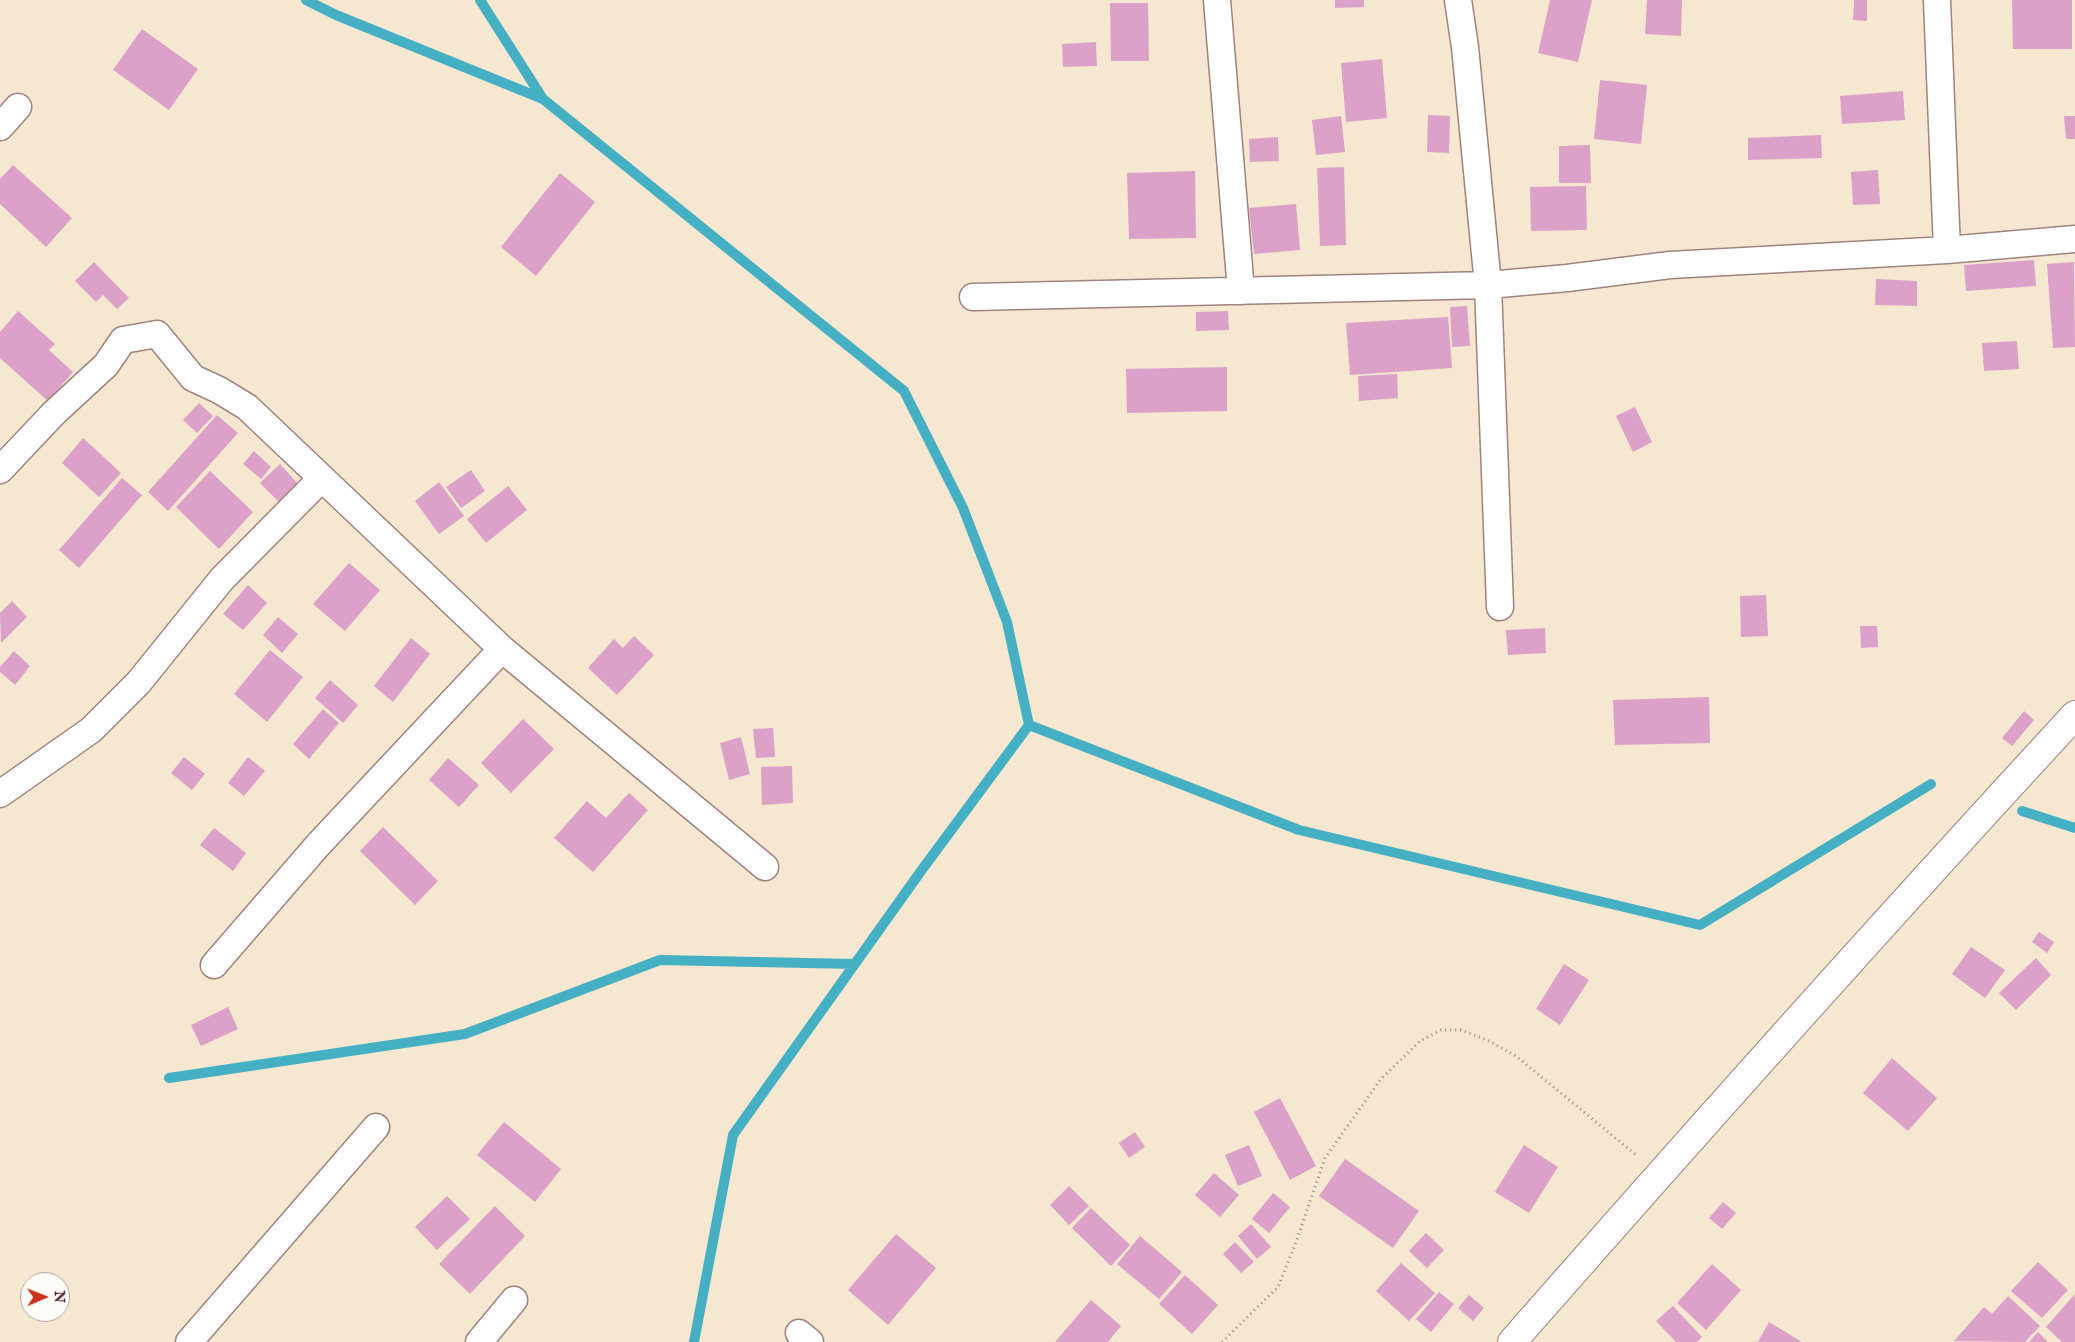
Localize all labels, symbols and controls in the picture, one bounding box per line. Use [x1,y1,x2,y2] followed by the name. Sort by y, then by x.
[20,1272,70,1322] north arrow
[50,1291,68,1303] text: N

